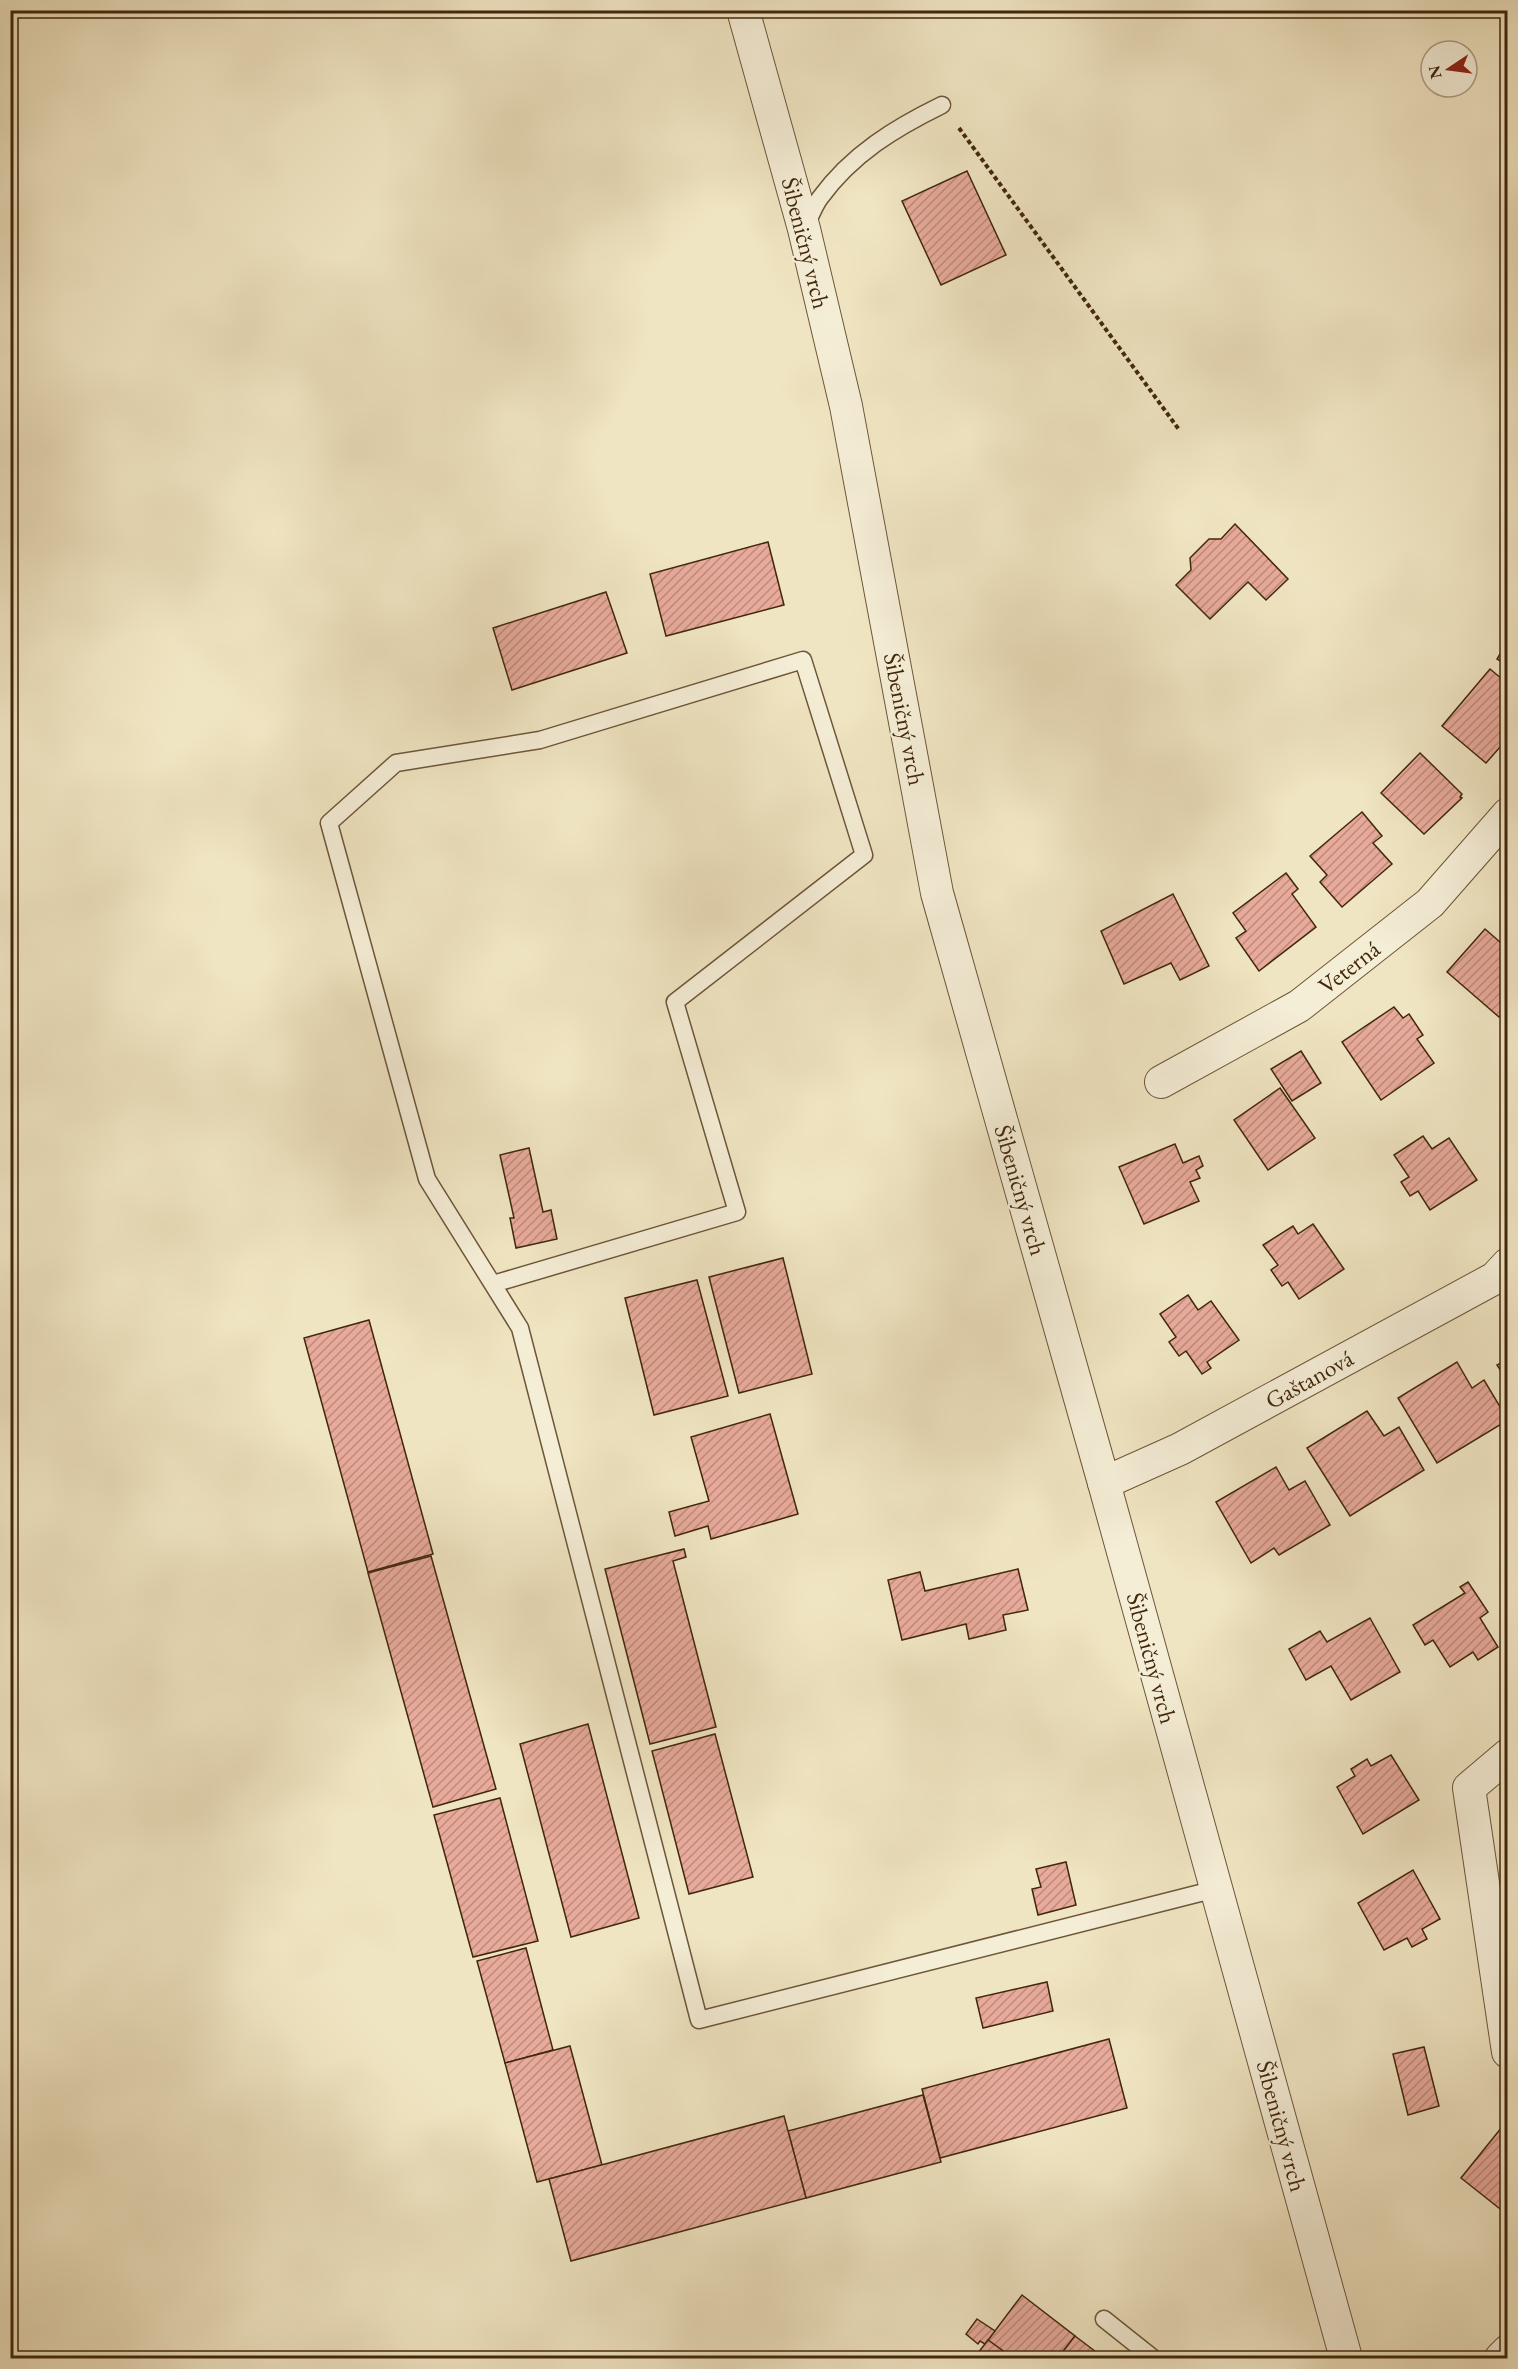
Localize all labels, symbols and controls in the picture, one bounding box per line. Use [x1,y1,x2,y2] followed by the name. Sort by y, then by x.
[1419,39,1479,99] north arrow
[1423,64,1447,81] text: N
[775,174,837,312] street label: Šibeničný vrch
[877,650,933,788] street label: Šibeničný vrch
[1312,933,1387,1001] street label: Veterná
[988,1121,1054,1259] street label: Šibeničný vrch
[1260,1342,1359,1416] street label: Gaštanová
[1120,1589,1184,1727] street label: Šibeničný vrch
[1250,2057,1314,2195] street label: Šibeničný vrch

